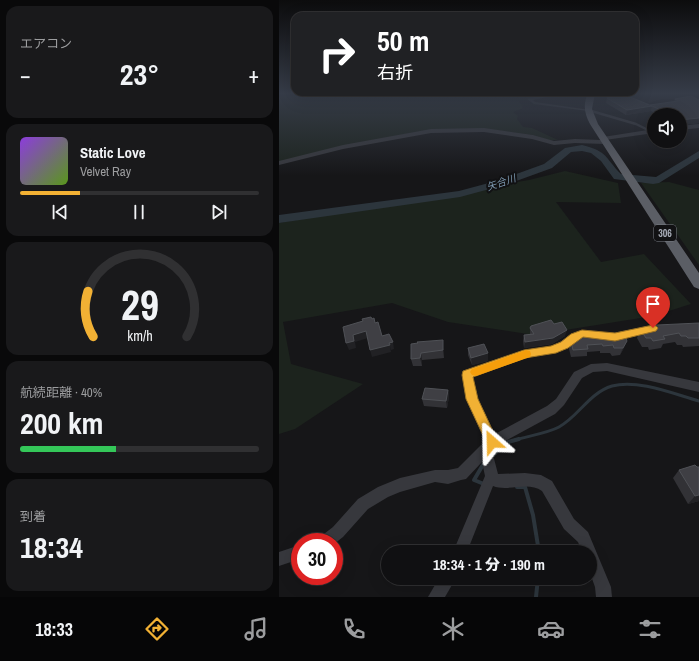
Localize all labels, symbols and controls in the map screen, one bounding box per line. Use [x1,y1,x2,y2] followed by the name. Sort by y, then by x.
[377,22,429,60] text: 50 m
[311,28,363,80] icon: right
[20,35,72,52] text: エアコン
[120,54,159,94] text: 23°
[20,60,31,90] text: −
[248,60,259,90] text: +
[377,60,413,85] text: 右折
[647,108,687,148] map controls
[647,108,687,148] button: sound
[80,142,146,163] text: Static Love
[80,163,131,180] text: Velvet Ray
[485,171,518,194] water label: 矢合川
[49,201,71,223] icon: previous
[128,201,150,223] icon: pause
[208,201,230,223] icon: next
[654,225,676,241] road number: 306
[121,276,158,332] text: 29
[636,287,670,328] pin
[642,293,664,315] icon: arrive
[127,325,152,344] text: km/h
[20,384,102,401] text: 航続距離 · 40%
[20,403,103,443] text: 200 km
[471,421,513,463] position arrow
[20,508,46,525] text: 到着
[20,527,83,567] text: 18:34
[291,533,343,585] speed limit sign: 30
[433,554,545,575] text: 18:34 · 1 分 · 190 m
[143,615,171,643] icon: directions
[242,615,270,643] icon: music
[340,615,368,643] icon: phone
[439,615,467,643] icon: climate
[537,615,565,643] icon: car
[636,615,664,643] icon: filters
[35,617,73,642] text: 18:33

